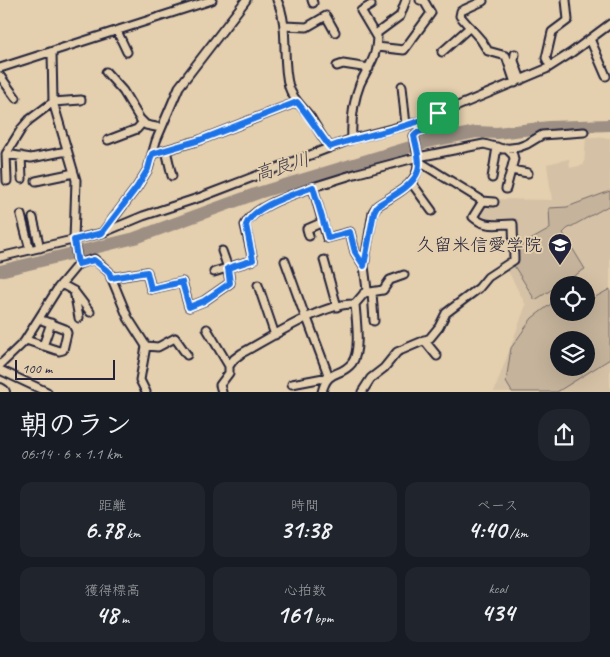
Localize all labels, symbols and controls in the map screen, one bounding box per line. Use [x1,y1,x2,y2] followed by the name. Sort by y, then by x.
[417,92,459,134] pin
[424,99,452,127] icon: arrive
[251,147,313,187] water label: 高良川
[547,232,573,266] school or university icon: 久留米信愛学院
[416,234,542,256] place label: 久留米信愛学院
[550,276,595,376] map controls
[550,276,595,321] button: locate
[550,331,595,376] button: layers
[15,357,115,380] scale bar
[22,360,52,377] text: 100 m
[20,407,132,442] text: 朝のラン
[538,409,590,461] button: share
[20,444,122,464] text: 06:14 · 6 × 1.1 km
[98,497,126,514] text: 距離
[291,497,319,514] text: 時間
[477,497,518,514] text: ペース
[84,514,123,546] text: 6.78
[280,514,330,546] text: 31:38
[467,514,506,546] text: 4:40
[123,525,140,542] text: km
[506,525,528,542] text: /km
[488,580,507,597] text: kcal
[84,582,140,599] text: 獲得標高
[284,582,326,599] text: 心拍数
[481,597,515,629] text: 434
[95,599,118,631] text: 48
[277,599,311,631] text: 161
[118,610,129,627] text: m
[311,610,333,627] text: bpm

